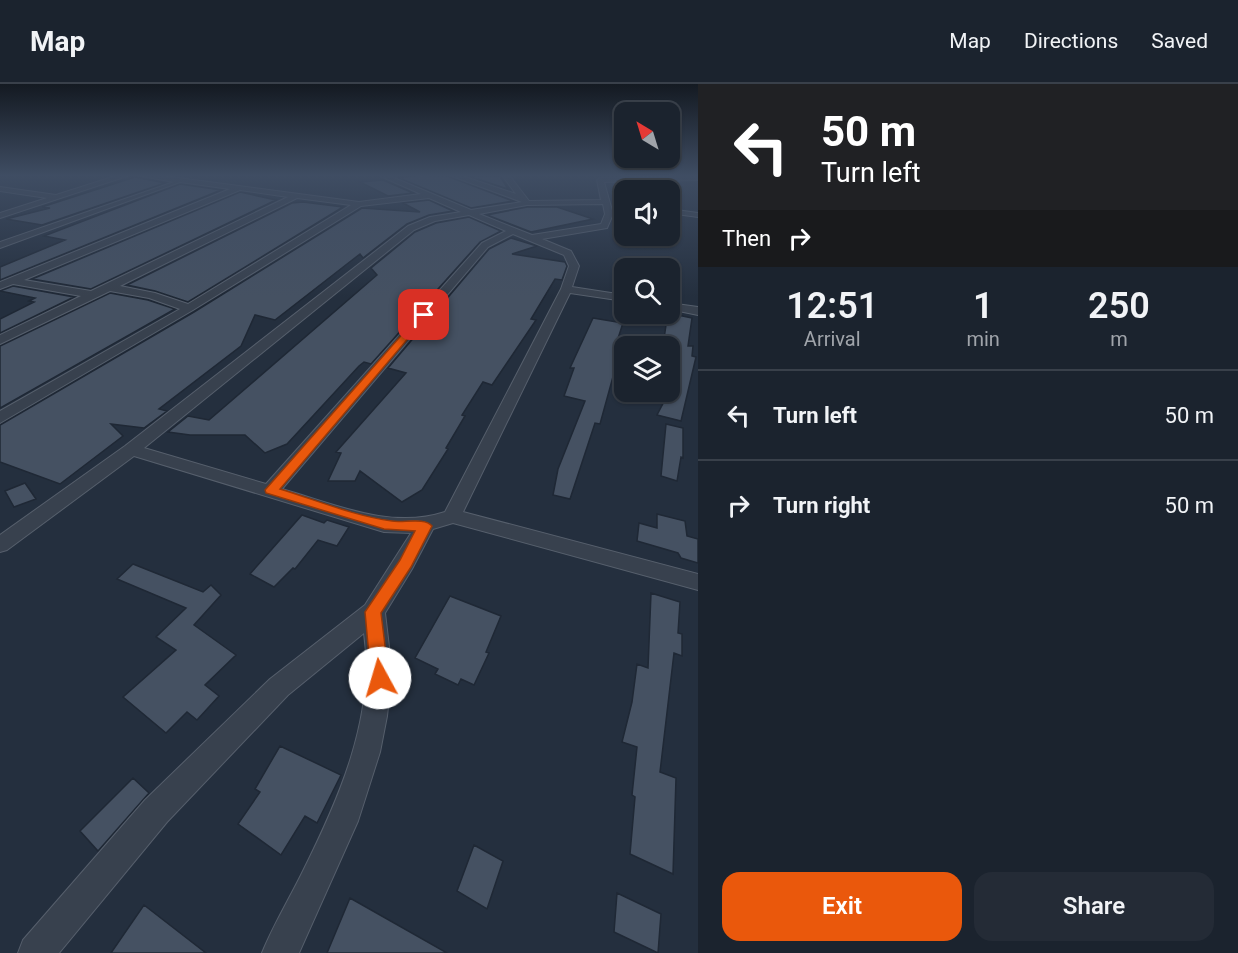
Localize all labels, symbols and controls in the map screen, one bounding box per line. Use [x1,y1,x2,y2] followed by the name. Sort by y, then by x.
[30,25,85,58] text: Map
[949,29,991,53] text: Map
[1024,29,1118,53] text: Directions
[1151,29,1208,53] text: Saved
[614,102,680,168] north arrow
[614,102,680,402] map controls
[821,107,916,156] text: 50 m
[722,108,800,186] icon: left
[821,157,921,189] text: Turn left
[614,180,680,246] button: sound
[783,222,816,255] icon: right
[722,226,771,251] text: Then
[614,258,680,324] button: search
[786,285,878,327] text: 12:51
[973,285,993,327] text: 1
[1088,285,1150,327] text: 250
[398,289,449,340] pin
[407,298,440,331] icon: arrive
[804,327,861,351] text: Arrival
[966,327,1000,351] text: min
[1110,327,1128,351] text: m
[614,336,680,402] button: layers
[722,399,755,432] icon: left
[773,403,857,428] text: Turn left
[1165,403,1214,428] text: 50 m
[722,489,755,522] icon: right
[773,493,870,518] text: Turn right
[1165,493,1214,518] text: 50 m
[348,646,412,710] position arrow
[722,872,962,941] button: Exit
[974,872,1214,941] button: Share

